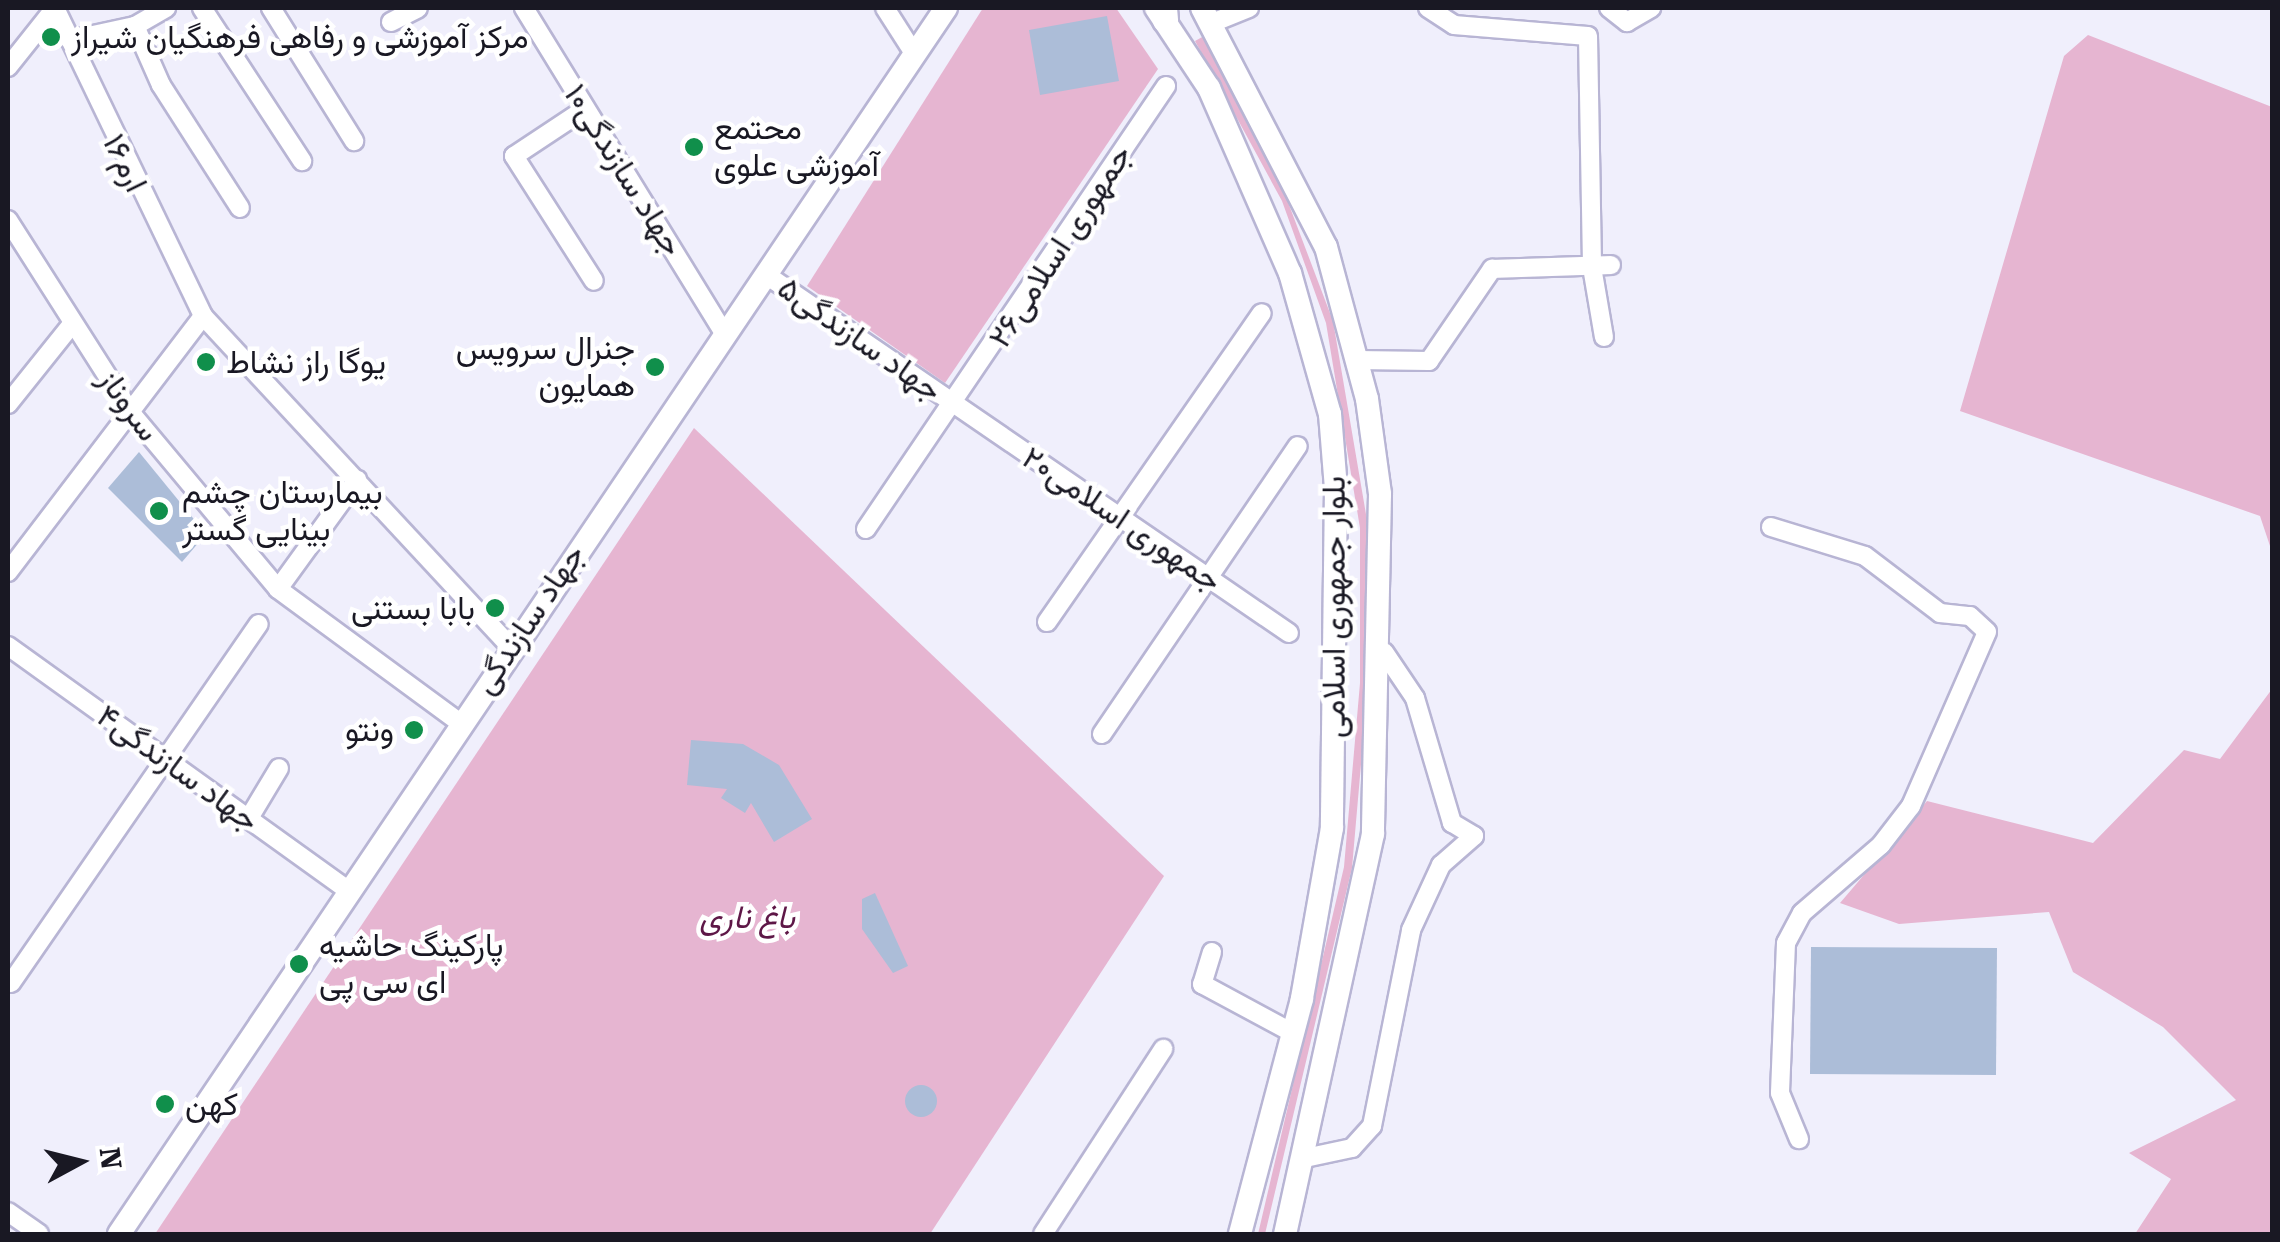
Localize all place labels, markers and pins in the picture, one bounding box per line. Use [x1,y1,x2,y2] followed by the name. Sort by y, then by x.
[71,18,529,56] place label: مرکز آموزشی و رفاهی فرهنگیان شیراز
[40,26,62,48] marker: مرکز آموزشی و رفاهی فرهنگیان شیراز
[714,110,879,185] place label: محتمع آموزشی علوی
[683,136,705,158] marker: محتمع آموزشی علوی
[456,330,635,405] place label: جنرال سرویس همایون
[226,343,386,381] place label: یوگا راز نشاط
[195,351,217,373] marker: یوگا راز نشاط
[644,356,666,378] marker: جنرال سرویس همایون
[182,474,383,549] place label: بیمارستان چشم بینایی گستر
[146,498,172,524] marker: بیمارستان چشم بینایی گستر
[351,589,475,627] place label: بابا بستنی
[484,597,506,619] marker: بابا بستنی
[345,711,394,749] place label: ونتو
[403,719,425,741] marker: ونتو
[319,927,503,1002] place label: پارکینگ حاشیه ای سی پی
[288,953,310,975] marker: پارکینگ حاشیه ای سی پی
[185,1085,238,1123] place label: کهن
[154,1093,176,1115] marker: کهن

